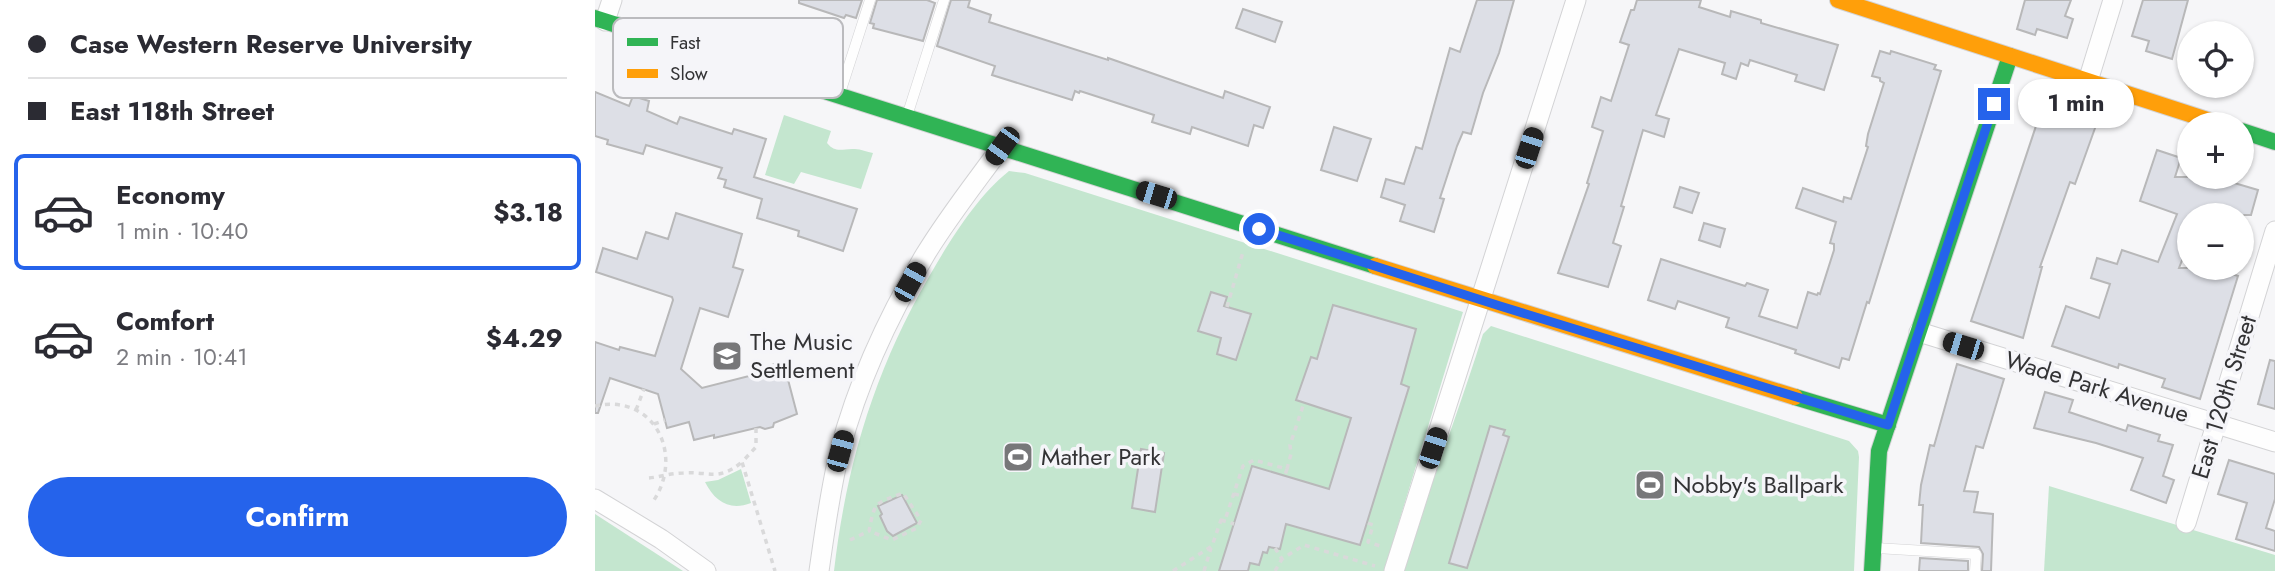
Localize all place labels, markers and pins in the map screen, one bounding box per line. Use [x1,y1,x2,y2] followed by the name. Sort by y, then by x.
[750,324,855,387] place label: The Music Settlement
[710,339,744,373] school or university icon: The Music Settlement
[1041,439,1161,474] place label: Mather Park
[1001,440,1035,474] sports icon: Mather Park
[1673,467,1844,502] place label: Nobby's Ballpark
[1633,468,1667,502] sports icon: Nobby's Ballpark

